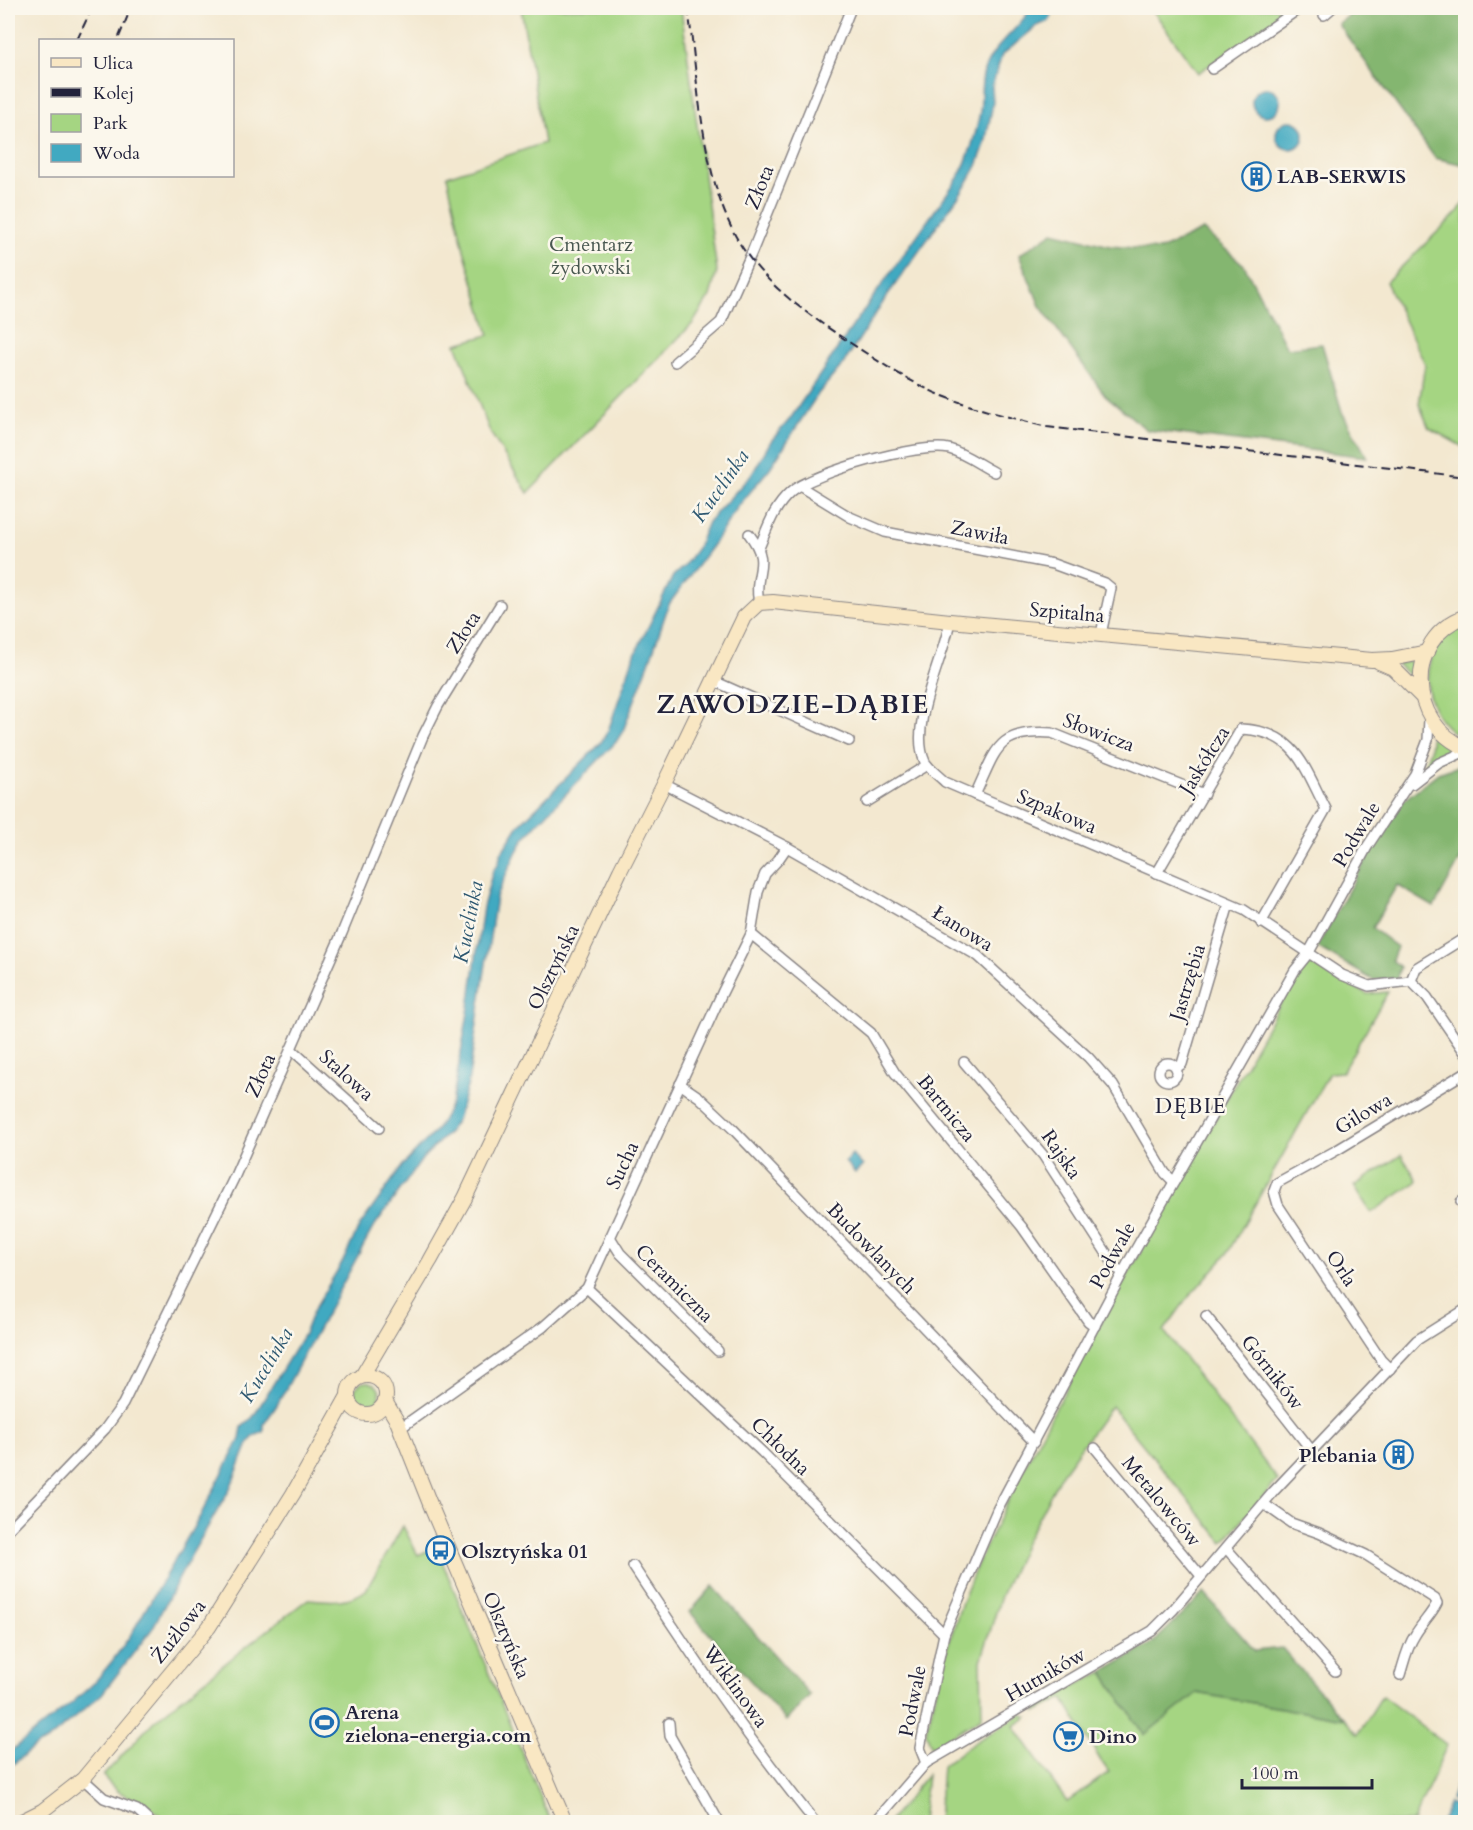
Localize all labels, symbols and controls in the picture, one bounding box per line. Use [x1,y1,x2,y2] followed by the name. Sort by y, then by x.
[39,39,234,177] legend
[93,51,134,76] text: Ulica
[93,81,134,106] text: Kolej
[93,111,128,136] text: Park
[92,141,140,166] text: Woda
[1240,160,1272,192] building icon: LAB-SERWIS
[738,161,781,213] street label: Złota
[1277,163,1406,190] place label: LAB-SERWIS
[549,231,633,281] park label: Cmentarz żydowski
[685,444,756,529] water label: Kucelinka
[948,514,1012,551] street label: Zawiła
[1028,596,1106,629] street label: Szpitalna
[440,605,487,659] street label: Złota
[656,687,930,722] district label: ZAWODZIE-DĄBIE
[1059,706,1139,759] street label: Słowicza
[1171,721,1236,802] street label: Jaskółcza
[1013,783,1101,841] street label: Szpakowa
[1326,796,1387,872] street label: Podwale
[446,878,491,966] water label: Kucelinka
[927,899,999,958] street label: Łanowa
[521,919,586,1015] street label: Olsztyńska
[1162,940,1212,1027] street label: Jastrzębia
[313,1043,380,1108] street label: Stalowa
[239,1049,282,1102] street label: Złota
[911,1069,982,1148] street label: Bartnicza
[1330,1086,1397,1141] street label: Gilowa
[1155,1092,1227,1121] district label: DĘBIE
[1035,1124,1088,1185] street label: Rajska
[600,1137,645,1193] street label: Sucha
[821,1197,922,1300] street label: Budowlanych
[1083,1217,1142,1293] street label: Podwale
[629,1238,720,1329] street label: Ceramiczna
[1320,1245,1364,1292] street label: Orla
[233,1322,300,1408] water label: Kucelinka
[1235,1329,1310,1415] street label: Górników
[745,1411,817,1482] street label: Chłodna
[1382,1439,1414,1471] building icon: Plebania
[1299,1442,1377,1469] place label: Plebania
[1116,1450,1208,1552] street label: Metalowców
[424,1535,456,1567] bus stop icon: Olsztyńska 01
[461,1538,589,1565] place label: Olsztyńska 01
[476,1587,537,1683] street label: Olsztyńska
[145,1593,212,1669] street label: Żużlowa
[696,1639,775,1733] street label: Wiklinowa
[1000,1641,1090,1708] street label: Hutników
[892,1663,933,1739] street label: Podwale
[345,1699,532,1749] place label: Arena zielona-energia.com
[308,1707,340,1739] sports icon: Arena zielona-energia.com
[1052,1720,1084,1752] supermarket icon: Dino
[1089,1723,1137,1750] place label: Dino
[1242,1752,1372,1790] scale bar
[1251,1761,1299,1786] text: 100 m

